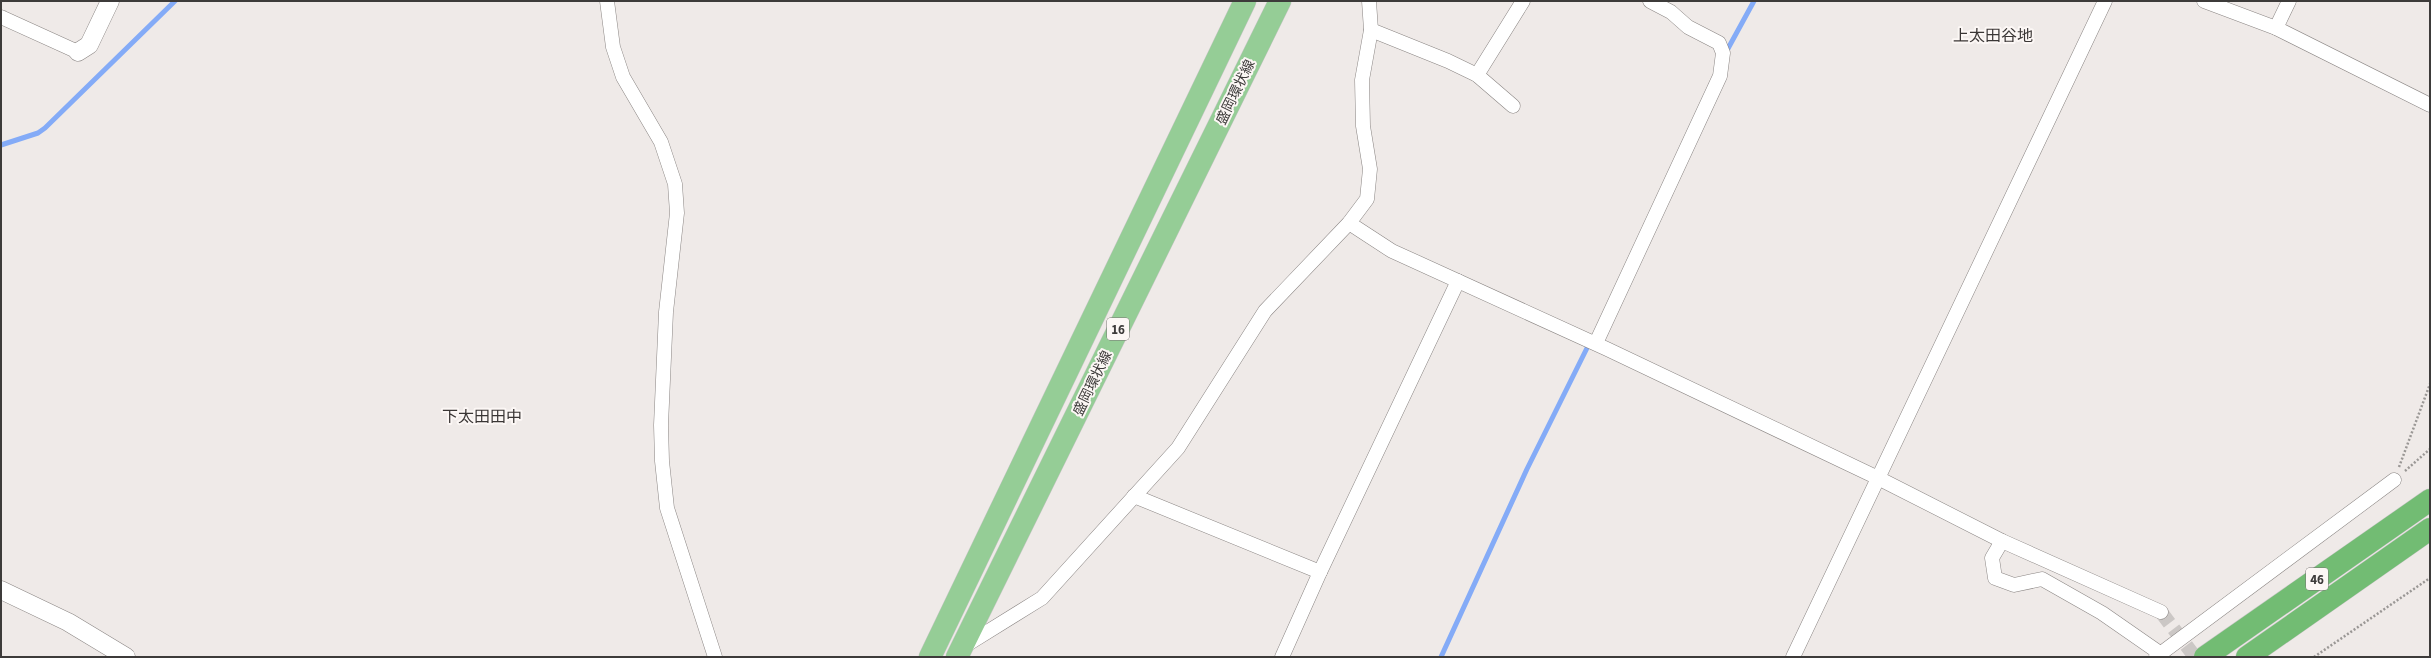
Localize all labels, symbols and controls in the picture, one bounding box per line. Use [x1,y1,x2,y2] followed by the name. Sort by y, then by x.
[1953,25,2033,47] district label: 上太田谷地
[1212,57,1260,128] street label: 盛岡環状線
[1107,318,1129,340] road number: 16
[1069,348,1117,419] street label: 盛岡環状線
[442,406,522,428] district label: 下太田田中
[2306,568,2328,590] road number: 46

